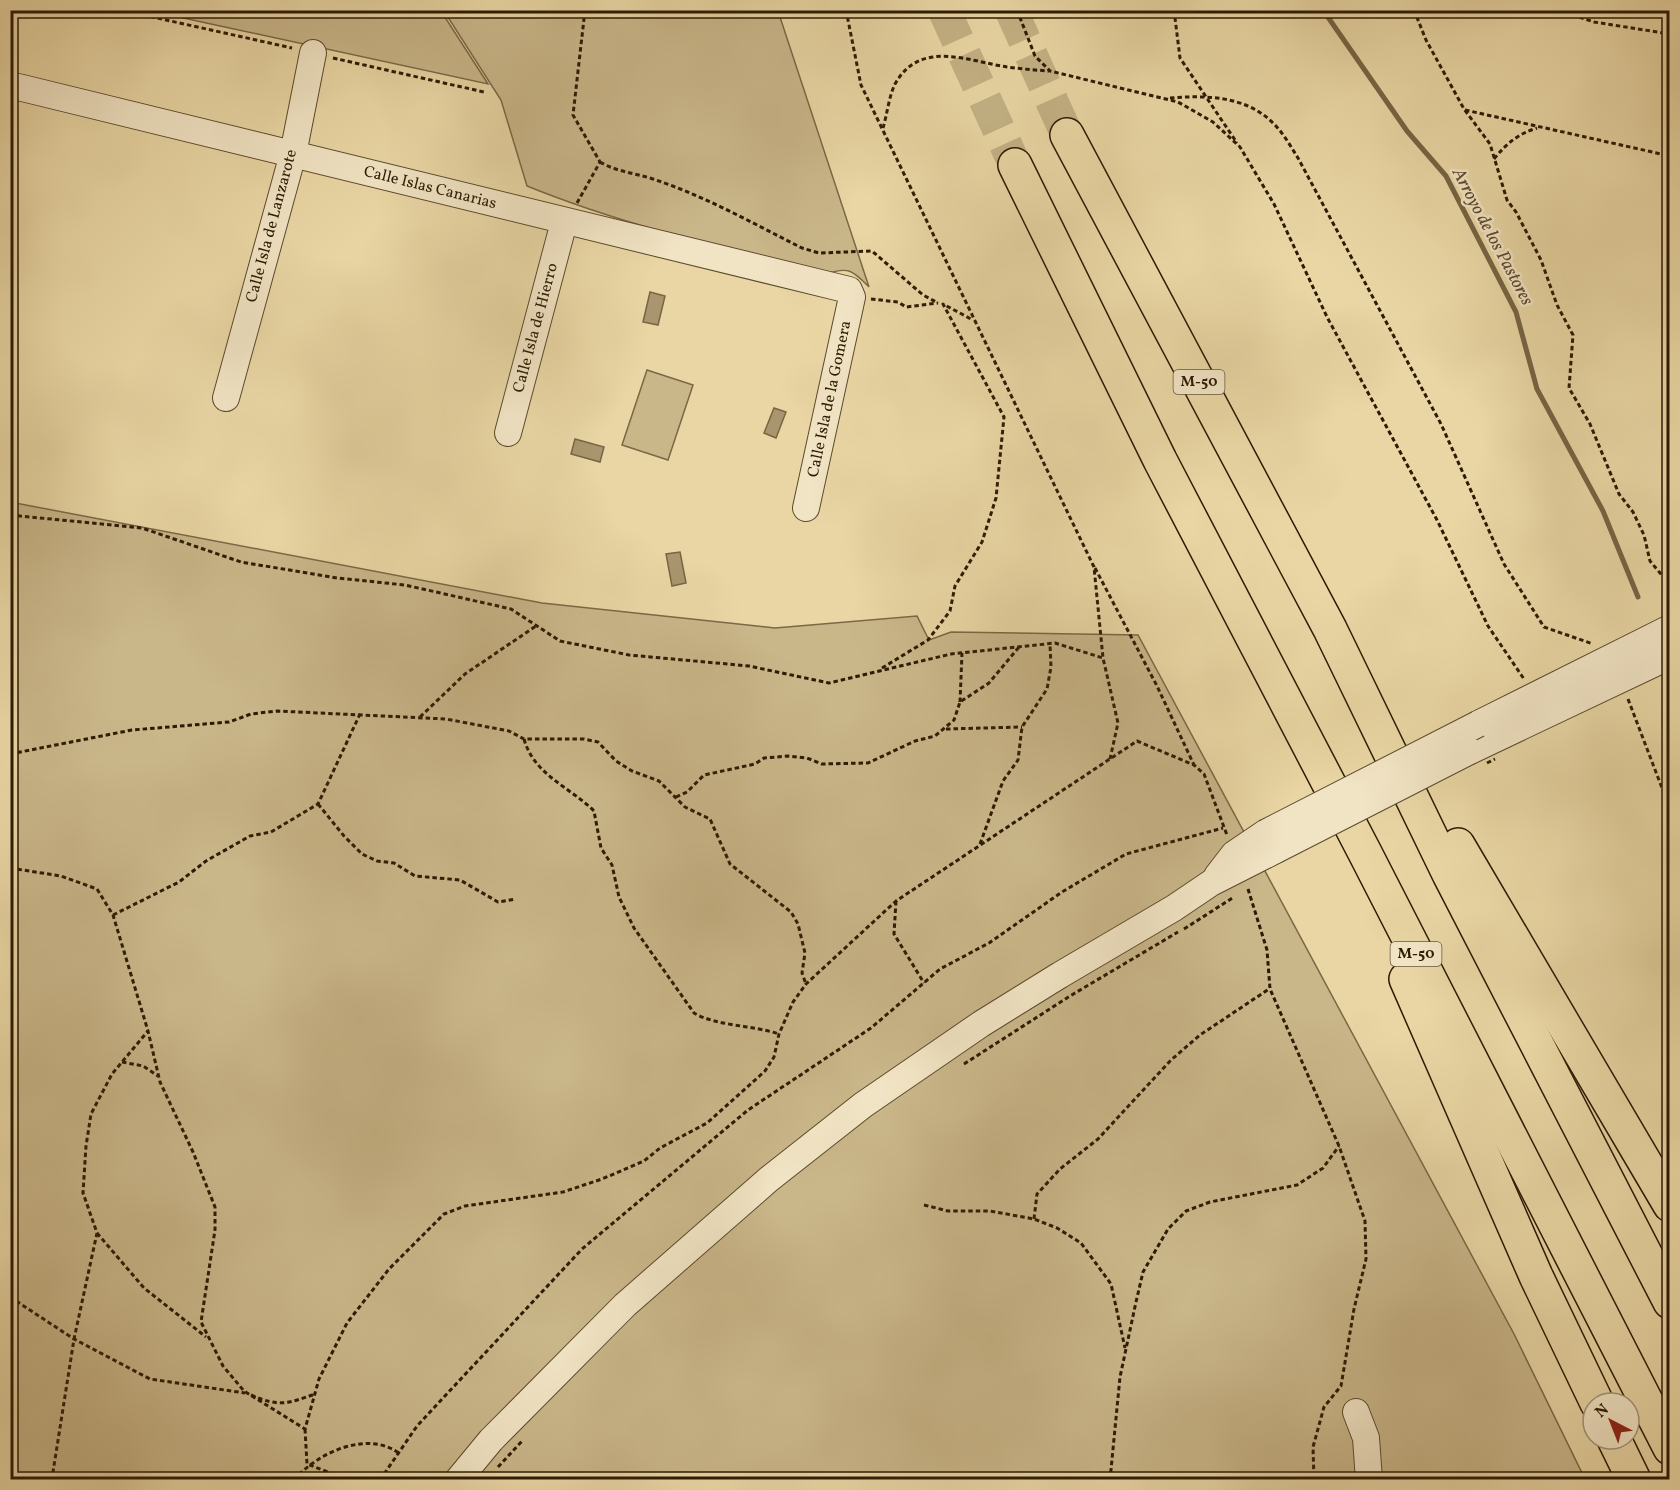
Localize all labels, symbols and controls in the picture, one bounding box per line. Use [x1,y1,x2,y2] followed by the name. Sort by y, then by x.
[241,147,303,305] street label: Calle Isla de Lanzarote
[361,161,499,215] street label: Calle Islas Canarias
[1445,163,1539,310] water label: Arroyo de los Pastores
[508,261,564,395] street label: Calle Isla de Hierro
[803,319,857,479] street label: Calle Isla de la Gomera
[1174,370,1224,394] road number: M-50
[1390,942,1442,966] road number: M-50
[1581,1391,1641,1451] north arrow
[1591,1399,1614,1423] text: N

